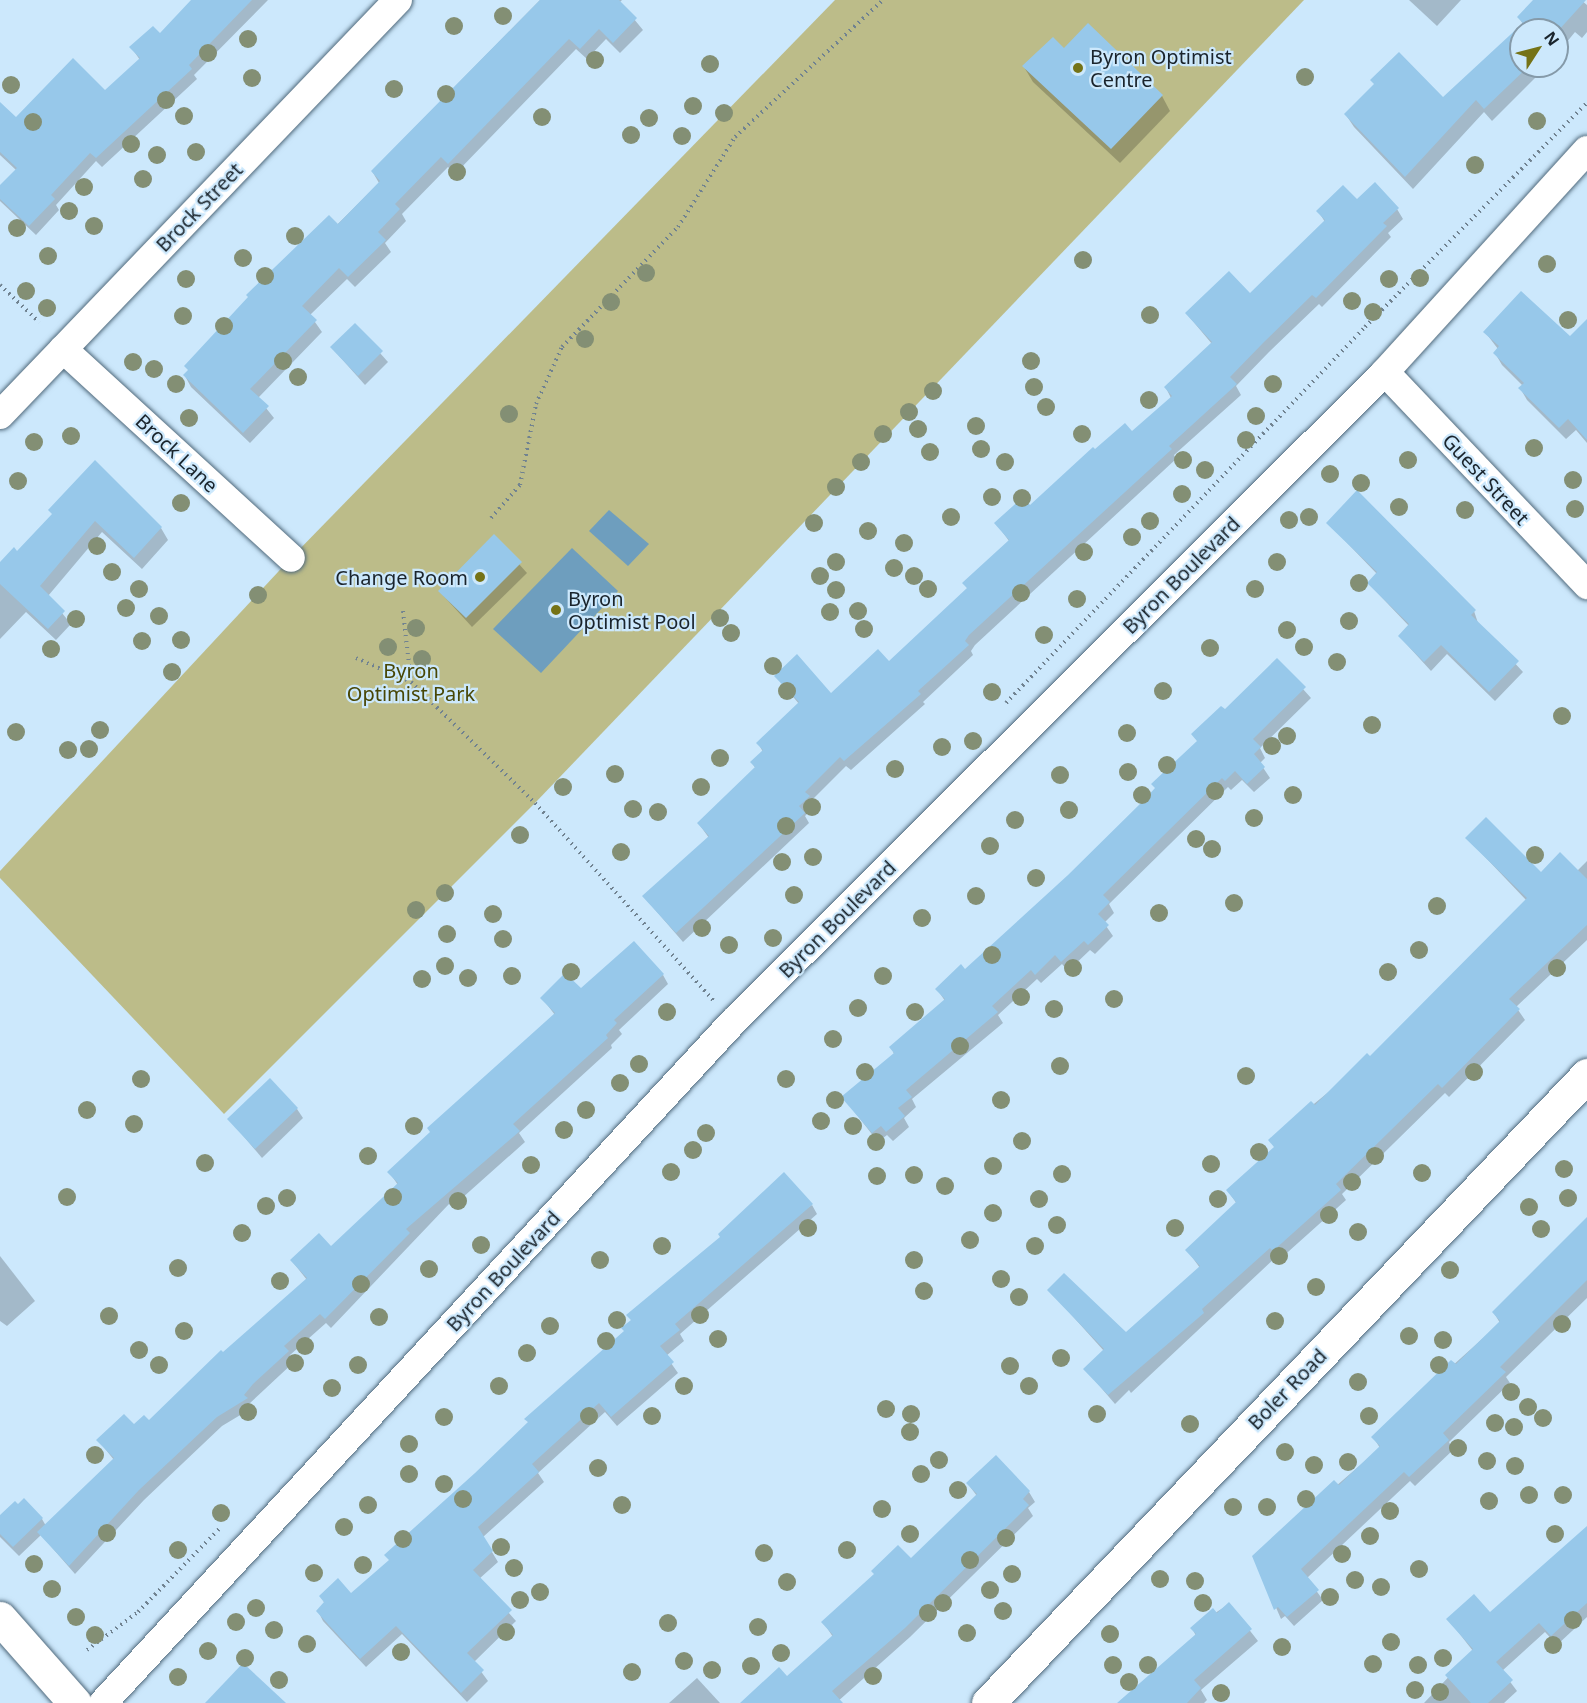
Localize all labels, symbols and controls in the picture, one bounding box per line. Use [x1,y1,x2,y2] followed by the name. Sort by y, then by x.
[1509,18,1569,78] north arrow
[1539,27,1565,50] text: N
[1090,45,1232,92] place label: Byron Optimist Centre
[1071,61,1085,75] marker: Byron Optimist Centre
[151,158,247,256] street label: Brock Street
[131,409,223,497] street label: Brock Lane
[1438,428,1534,530] street label: Guest Street
[1117,511,1245,639] street label: Byron Boulevard
[335,565,468,589] place label: Change Room
[473,570,487,584] marker: Change Room
[568,586,696,633] place label: Byron Optimist Pool
[549,603,563,617] marker: Byron Optimist Pool
[347,659,475,706] park label: Byron Optimist Park
[773,855,901,983] street label: Byron Boulevard
[441,1206,565,1336] street label: Byron Boulevard
[1243,1344,1331,1434] street label: Boler Road

